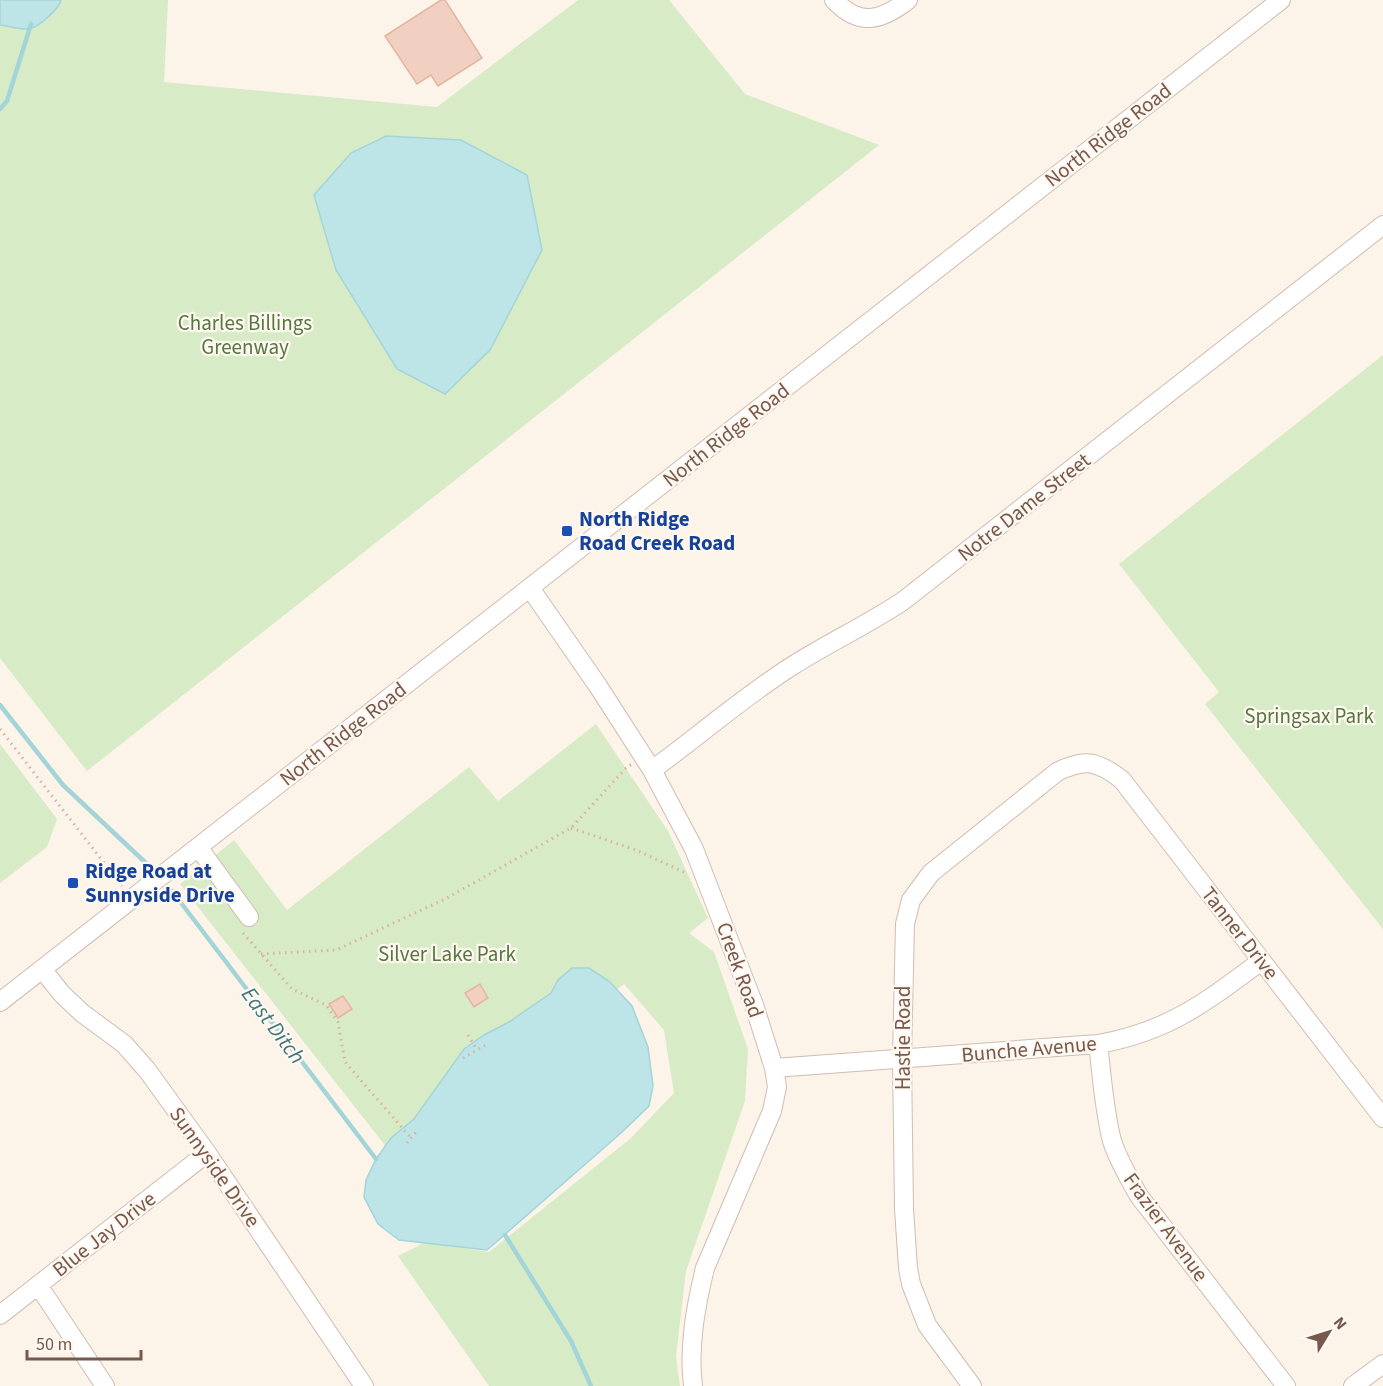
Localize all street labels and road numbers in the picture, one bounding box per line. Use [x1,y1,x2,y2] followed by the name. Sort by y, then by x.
[1038,76,1178,194] street label: North Ridge Road
[656,376,796,494] street label: North Ridge Road
[951,445,1097,569] street label: Notre Dame Street
[273,675,413,793] street label: North Ridge Road
[1194,880,1286,986] street label: Tanner Drive
[709,918,771,1022] street label: Creek Road
[888,986,918,1090] street label: Hastie Road
[960,1028,1098,1070] street label: Bunche Avenue
[162,1101,268,1233] street label: Sunnyside Drive
[1116,1166,1216,1288] street label: Frazier Avenue
[46,1184,162,1284] street label: Blue Jay Drive

